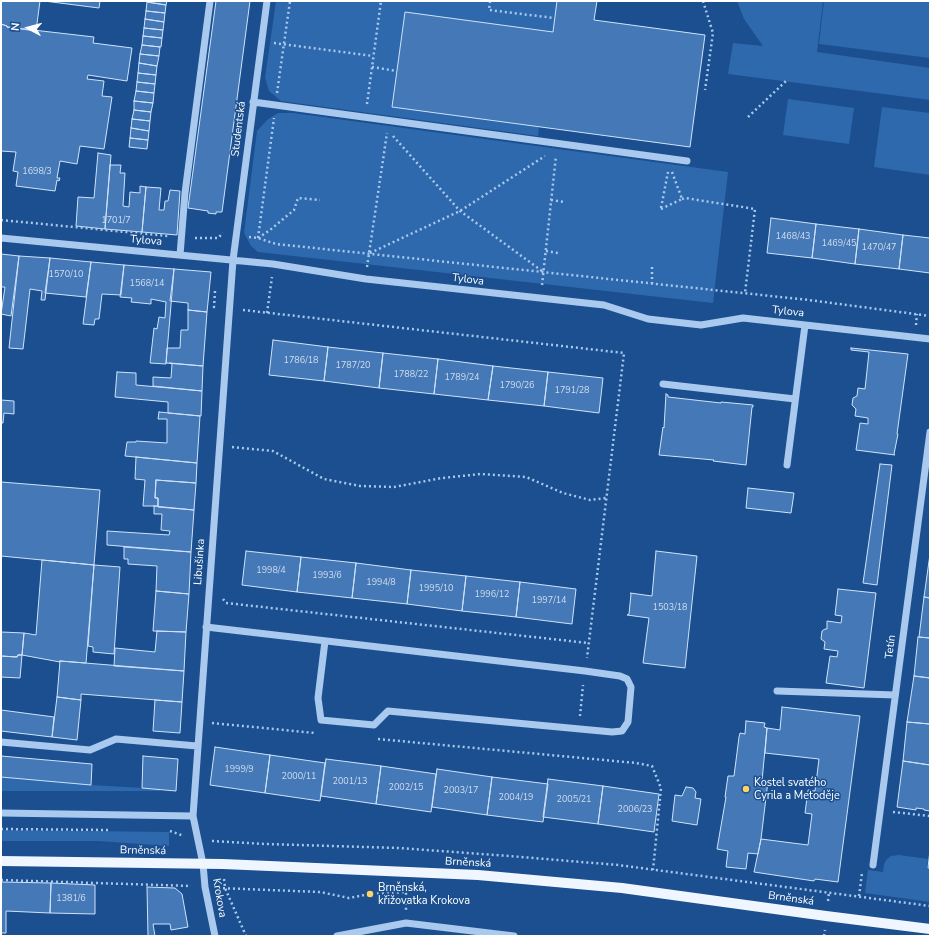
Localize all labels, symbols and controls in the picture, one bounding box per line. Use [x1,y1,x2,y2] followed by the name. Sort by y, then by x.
[8,8,48,48] north arrow
[8,22,23,32] text: N
[229,101,249,157] street label: Studentská
[22,167,52,177] house number: 1698/3
[101,216,131,226] house number: 1701/7
[776,232,810,242] house number: 1468/43
[129,233,163,249] street label: Tylova
[822,239,856,249] house number: 1469/45
[862,243,896,253] house number: 1470/47
[49,270,83,280] house number: 1570/10
[451,271,485,289] street label: Tylova
[130,279,164,289] house number: 1568/14
[771,304,805,320] street label: Tylova
[284,356,318,366] house number: 1786/18
[336,361,370,371] house number: 1787/20
[394,370,428,380] house number: 1788/22
[445,373,479,383] house number: 1789/24
[500,381,534,391] house number: 1790/26
[555,386,589,396] house number: 1791/28
[192,538,208,586] street label: Libušinka
[256,566,286,576] house number: 1998/4
[312,571,342,581] house number: 1993/6
[366,578,396,588] house number: 1994/8
[419,584,453,594] house number: 1995/10
[475,590,509,600] house number: 1996/12
[532,596,566,606] house number: 1997/14
[653,603,687,613] house number: 1503/18
[883,634,899,660] street label: Tetín
[224,765,254,775] house number: 1999/9
[282,772,316,782] house number: 2000/11
[754,776,840,802] place label: Kostel svatého Cyrila a Metoděje
[333,777,367,787] house number: 2001/13
[389,783,423,793] house number: 2002/15
[741,784,751,794] marker: Kostel svatého Cyrila a Metoděje
[444,786,478,796] house number: 2003/17
[499,793,533,803] house number: 2004/19
[557,795,591,805] house number: 2005/21
[618,805,652,815] house number: 2006/23
[120,844,166,858] street label: Brněnská
[445,855,491,871] street label: Brněnská
[209,877,229,919] street label: Krokova
[378,881,470,907] place label: Brněnská, křižovatka Krokova
[365,889,375,899] marker: Brněnská, křižovatka Krokova
[767,889,815,909] street label: Brněnská
[56,894,86,904] house number: 1381/6

